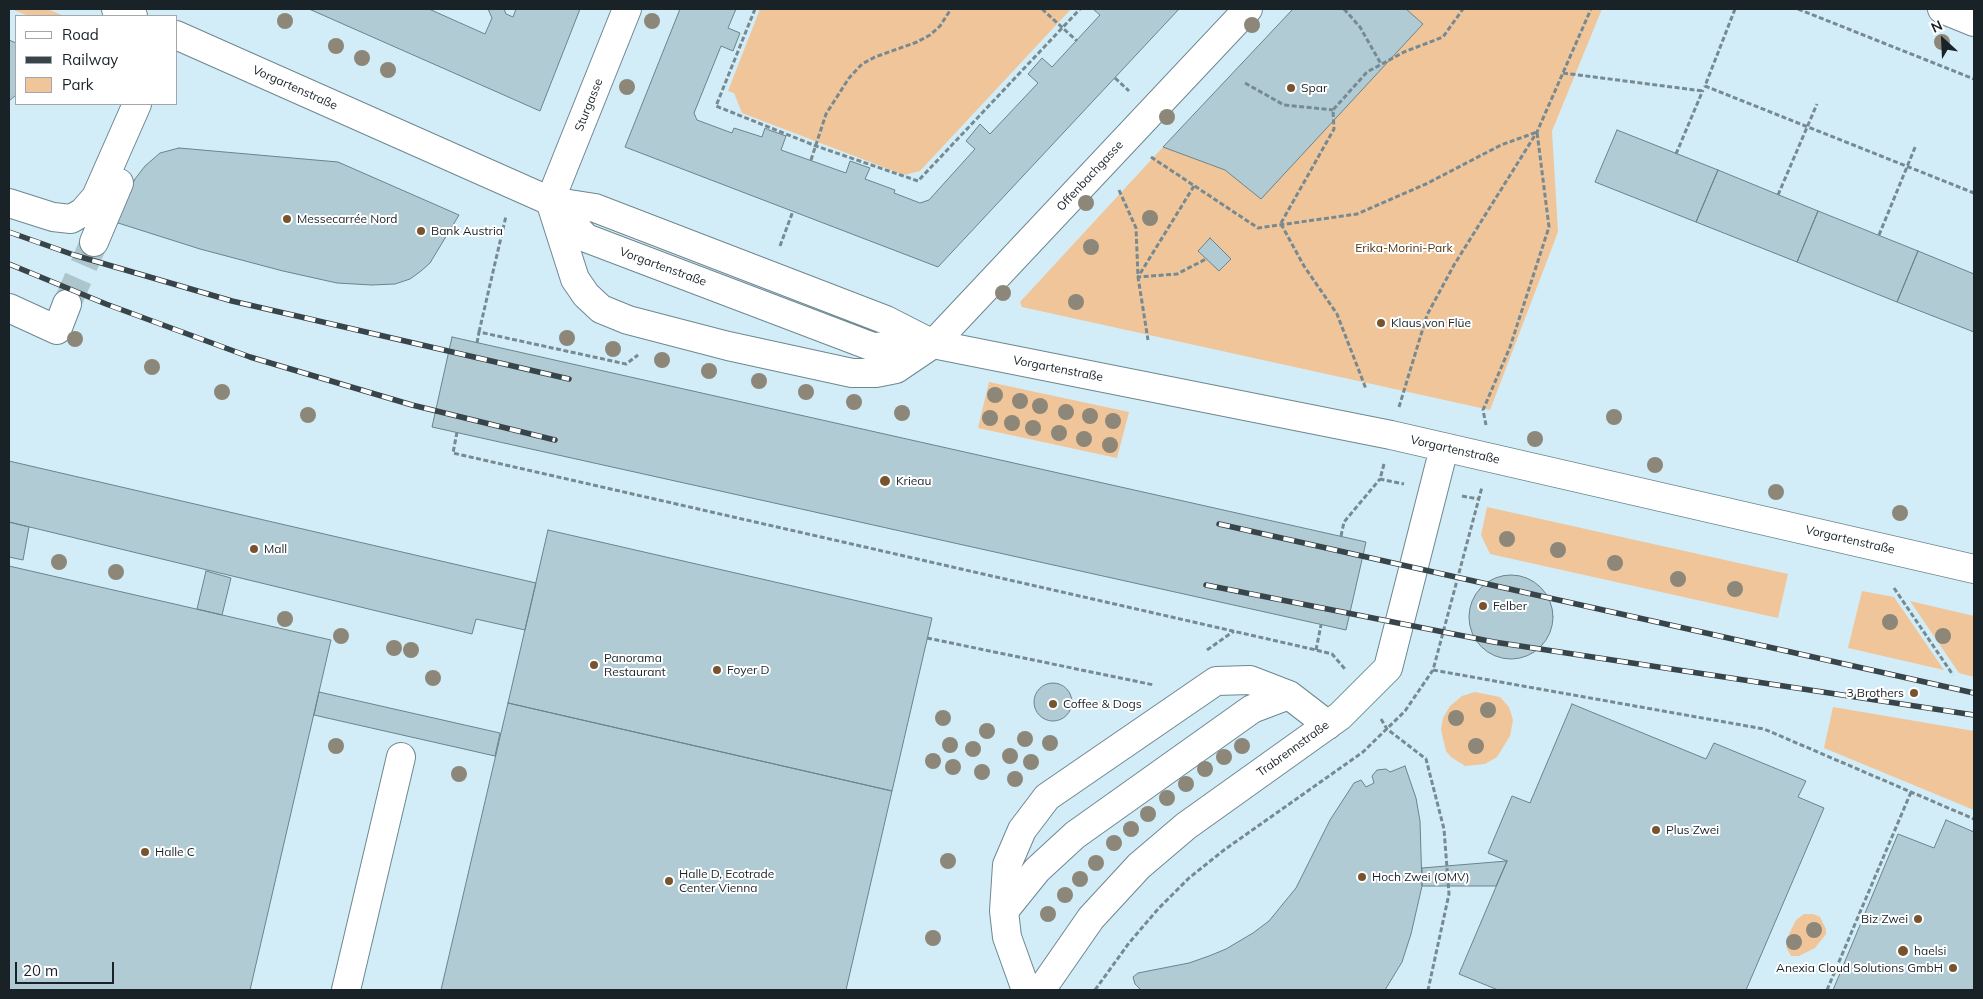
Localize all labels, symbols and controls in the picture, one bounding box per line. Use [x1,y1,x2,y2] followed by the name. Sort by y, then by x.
[15,15,178,105] legend
[1918,15,1968,65] north arrow
[1928,16,1945,37] text: N
[62,25,99,44] text: Road
[62,50,118,69] text: Railway
[250,63,340,113] street label: Vorgartenstraße
[62,75,94,94] text: Park
[572,76,606,134] street label: Sturgasse
[1301,81,1327,95] place label: Spar
[1285,82,1297,94] marker: Spar
[1054,138,1126,214] street label: Offenbachgasse
[297,212,397,226] place label: Messecarrée Nord
[281,213,293,225] marker: Messecarrée Nord
[431,224,503,238] place label: Bank Austria
[415,225,427,237] marker: Bank Austria
[1355,241,1453,255] park label: Erika-Morini-Park
[618,245,708,289] street label: Vorgartenstraße
[1391,316,1471,330] place label: Klaus von Flüe
[1375,317,1387,329] marker: Klaus von Flüe
[1012,353,1104,385] street label: Vorgartenstraße
[1409,433,1501,467] street label: Vorgartenstraße
[878,474,892,488] marker: Krieau
[896,474,931,488] place label: Krieau
[1804,523,1896,557] street label: Vorgartenstraße
[264,542,287,556] place label: Mall
[248,543,260,555] marker: Mall
[1493,599,1527,613] place label: Felber
[1477,600,1489,612] marker: Felber
[604,651,666,679] place label: Panorama Restaurant
[588,659,600,671] marker: Panorama Restaurant
[727,663,770,677] place label: Foyer D
[711,664,723,676] marker: Foyer D
[1846,686,1904,700] place label: 3 Brothers
[1908,687,1920,699] marker: 3 Brothers
[1063,697,1142,711] place label: Coffee & Dogs
[1047,698,1059,710] marker: Coffee & Dogs
[1254,718,1332,780] street label: Trabrennstraße
[1666,823,1719,837] place label: Plus Zwei
[1650,824,1662,836] marker: Plus Zwei
[155,845,195,859] place label: Halle C
[139,846,151,858] marker: Halle C
[679,867,774,895] place label: Halle D, Ecotrade Center Vienna
[1372,870,1470,884] place label: Hoch Zwei (OMV)
[1356,871,1368,883] marker: Hoch Zwei (OMV)
[663,875,675,887] marker: Halle D, Ecotrade Center Vienna
[1861,912,1908,926] place label: Biz Zwei
[1912,913,1924,925] marker: Biz Zwei
[1896,944,1910,958] marker: haelsi
[1914,944,1946,958] place label: haelsi
[18,952,116,984] scale bar
[23,961,58,980] text: 20 m
[1776,961,1943,975] place label: Anexia Cloud Solutions GmbH
[1947,962,1959,974] marker: Anexia Cloud Solutions GmbH

